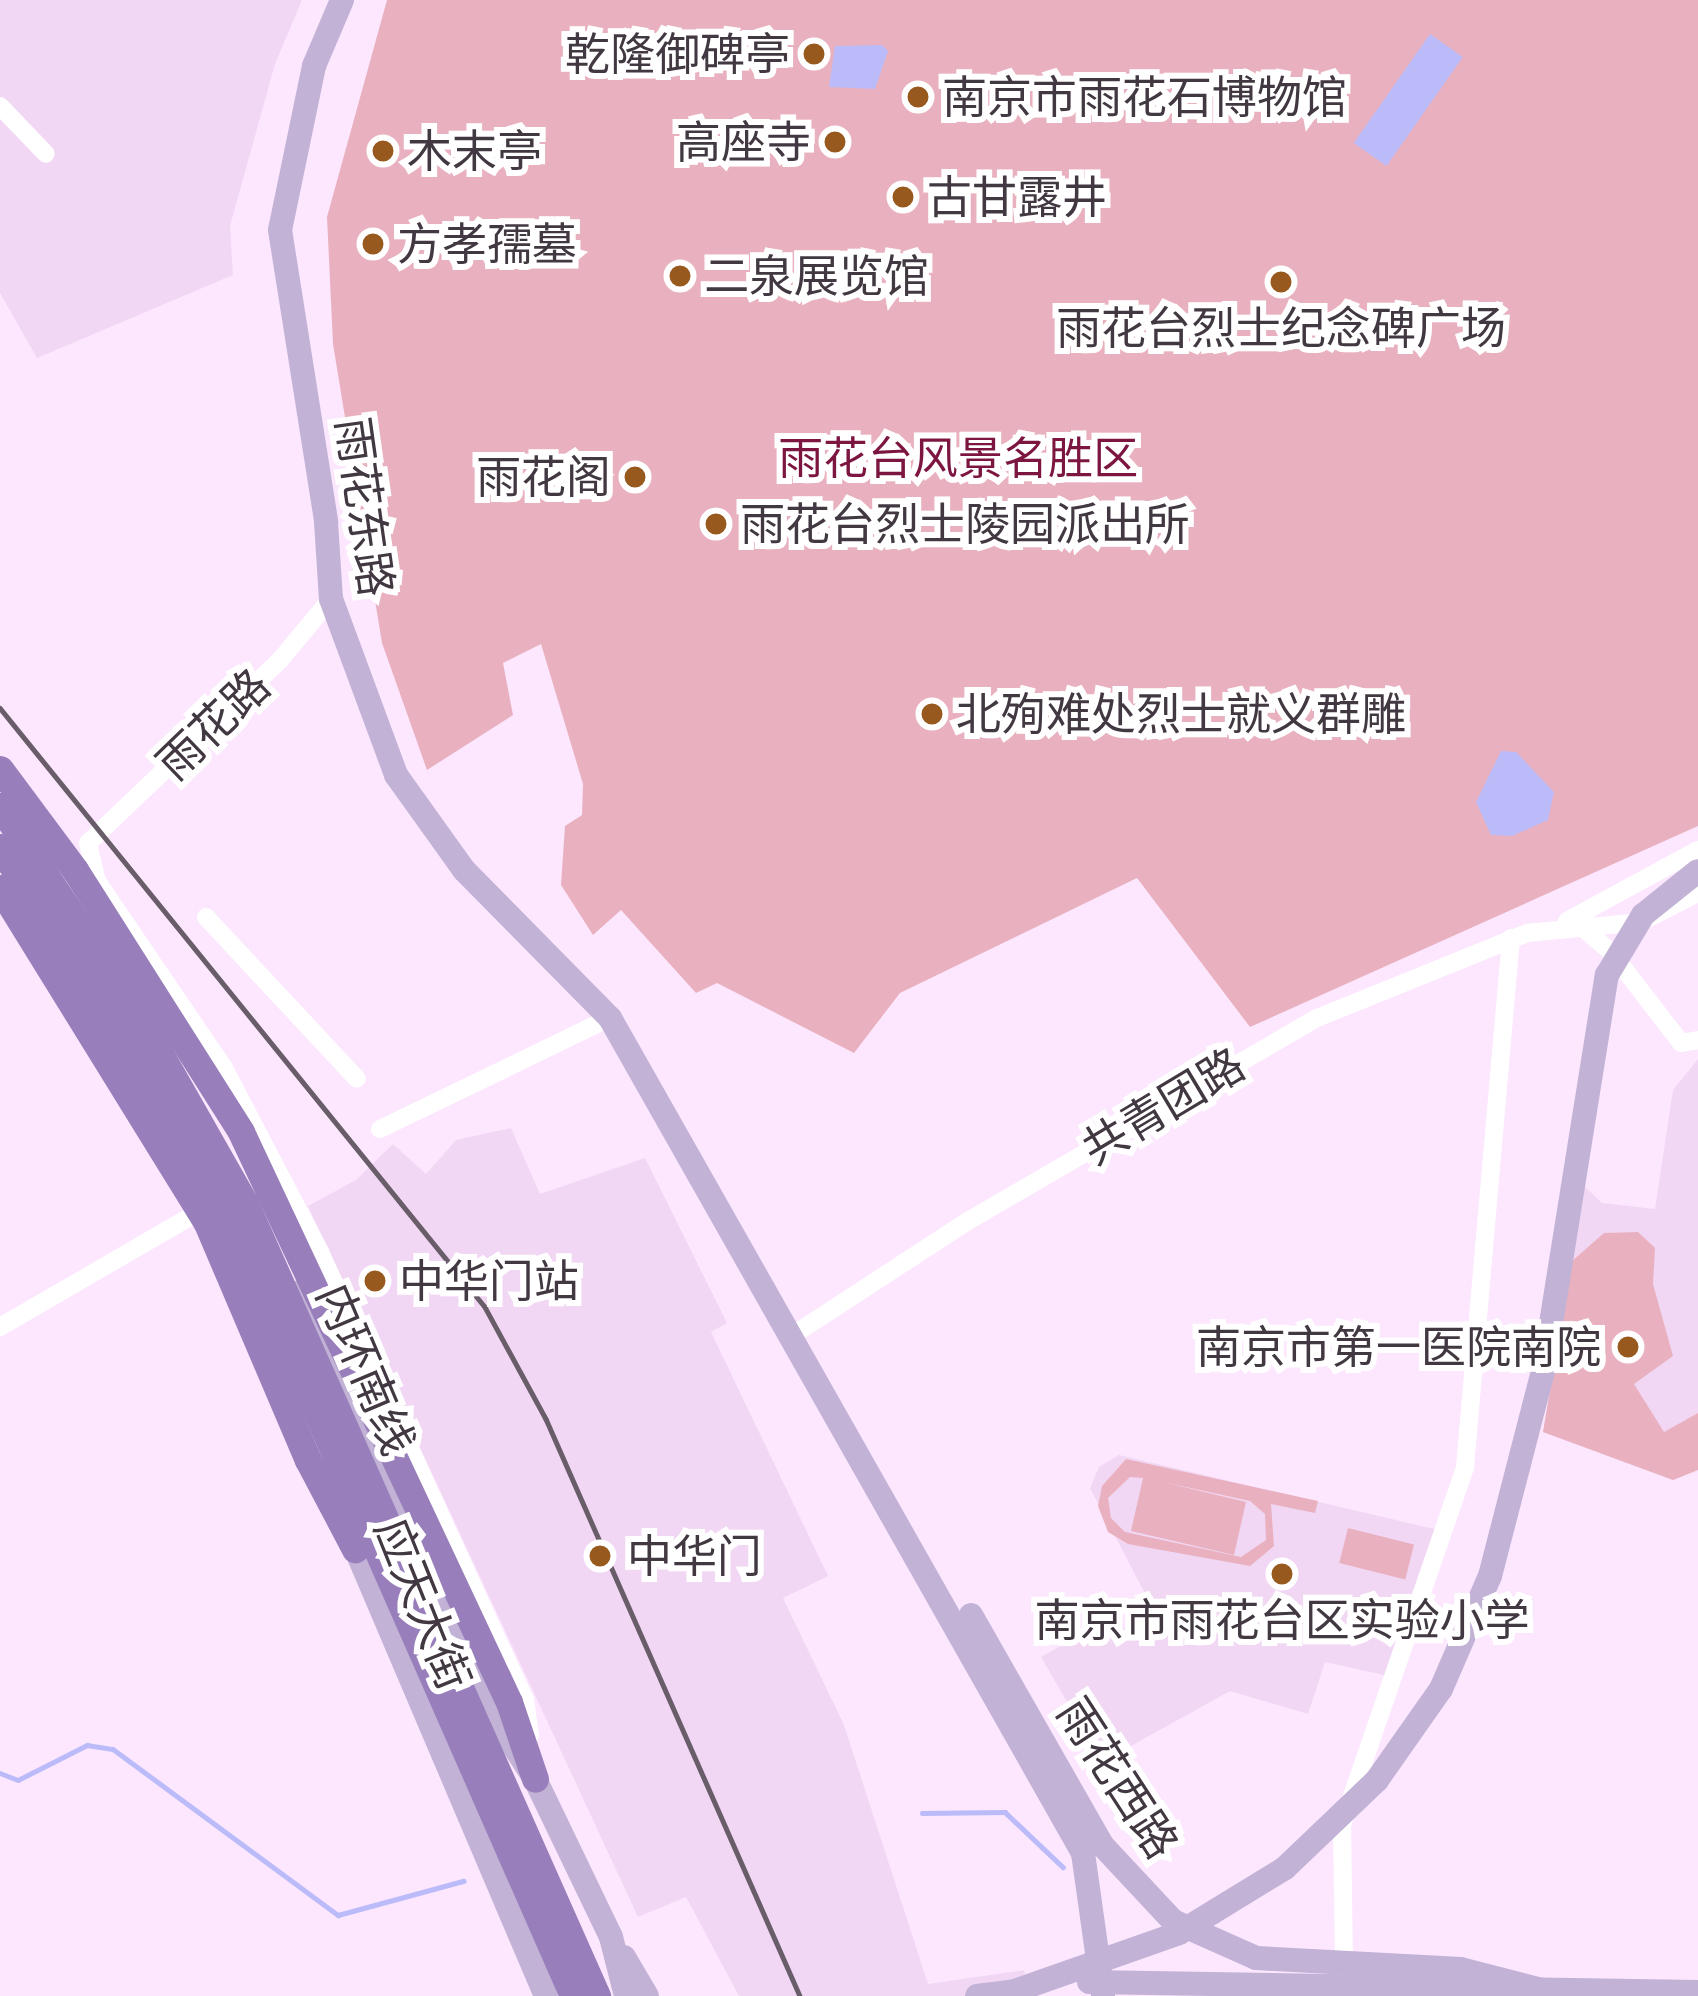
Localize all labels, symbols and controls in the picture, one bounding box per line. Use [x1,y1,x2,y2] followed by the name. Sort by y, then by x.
[565,27,790,81] place label: 乾隆御碑亭
[801,41,827,67] marker: 乾隆御碑亭
[942,70,1347,124] place label: 南京市雨花石博物馆
[905,84,931,110] marker: 南京市雨花石博物馆
[676,115,811,169] place label: 高座寺
[407,124,542,178] place label: 木末亭
[822,129,848,155] marker: 高座寺
[370,138,396,164] marker: 木末亭
[927,170,1107,224] place label: 古甘露井
[890,184,916,210] marker: 古甘露井
[397,217,577,271] place label: 方孝孺墓
[360,231,386,257] marker: 方孝孺墓
[704,249,929,303] place label: 二泉展览馆
[667,263,693,289] marker: 二泉展览馆
[1268,269,1294,295] marker: 雨花台烈士纪念碑广场
[1056,301,1506,355] place label: 雨花台烈士纪念碑广场
[326,414,404,600] street label: 雨花东路
[778,431,1138,485] park label: 雨花台风景名胜区
[476,450,611,504] place label: 雨花阁
[622,464,648,490] marker: 雨花阁
[740,497,1190,551] place label: 雨花台烈士陵园派出所
[703,511,729,537] marker: 雨花台烈士陵园派出所
[146,658,280,790] street label: 雨花路
[956,687,1406,741] place label: 北殉难处烈士就义群雕
[919,701,945,727] marker: 北殉难处烈士就义群雕
[1072,1037,1254,1175] street label: 共青团路
[399,1254,579,1308] place label: 中华门站
[362,1268,388,1294] marker: 中华门站
[306,1276,426,1462] street label: 内环南线
[1196,1320,1601,1374] place label: 南京市第一医院南院
[1612,1331,1644,1363] marker: 南京市第一医院南院
[364,1510,482,1698] street label: 应天大街
[627,1529,762,1583] place label: 中华门
[584,1540,616,1572] marker: 中华门
[1269,1561,1295,1587] marker: 南京市雨花台区实验小学
[1035,1593,1529,1647] place label: 南京市雨花台区实验小学
[1046,1688,1190,1868] street label: 雨花西路

